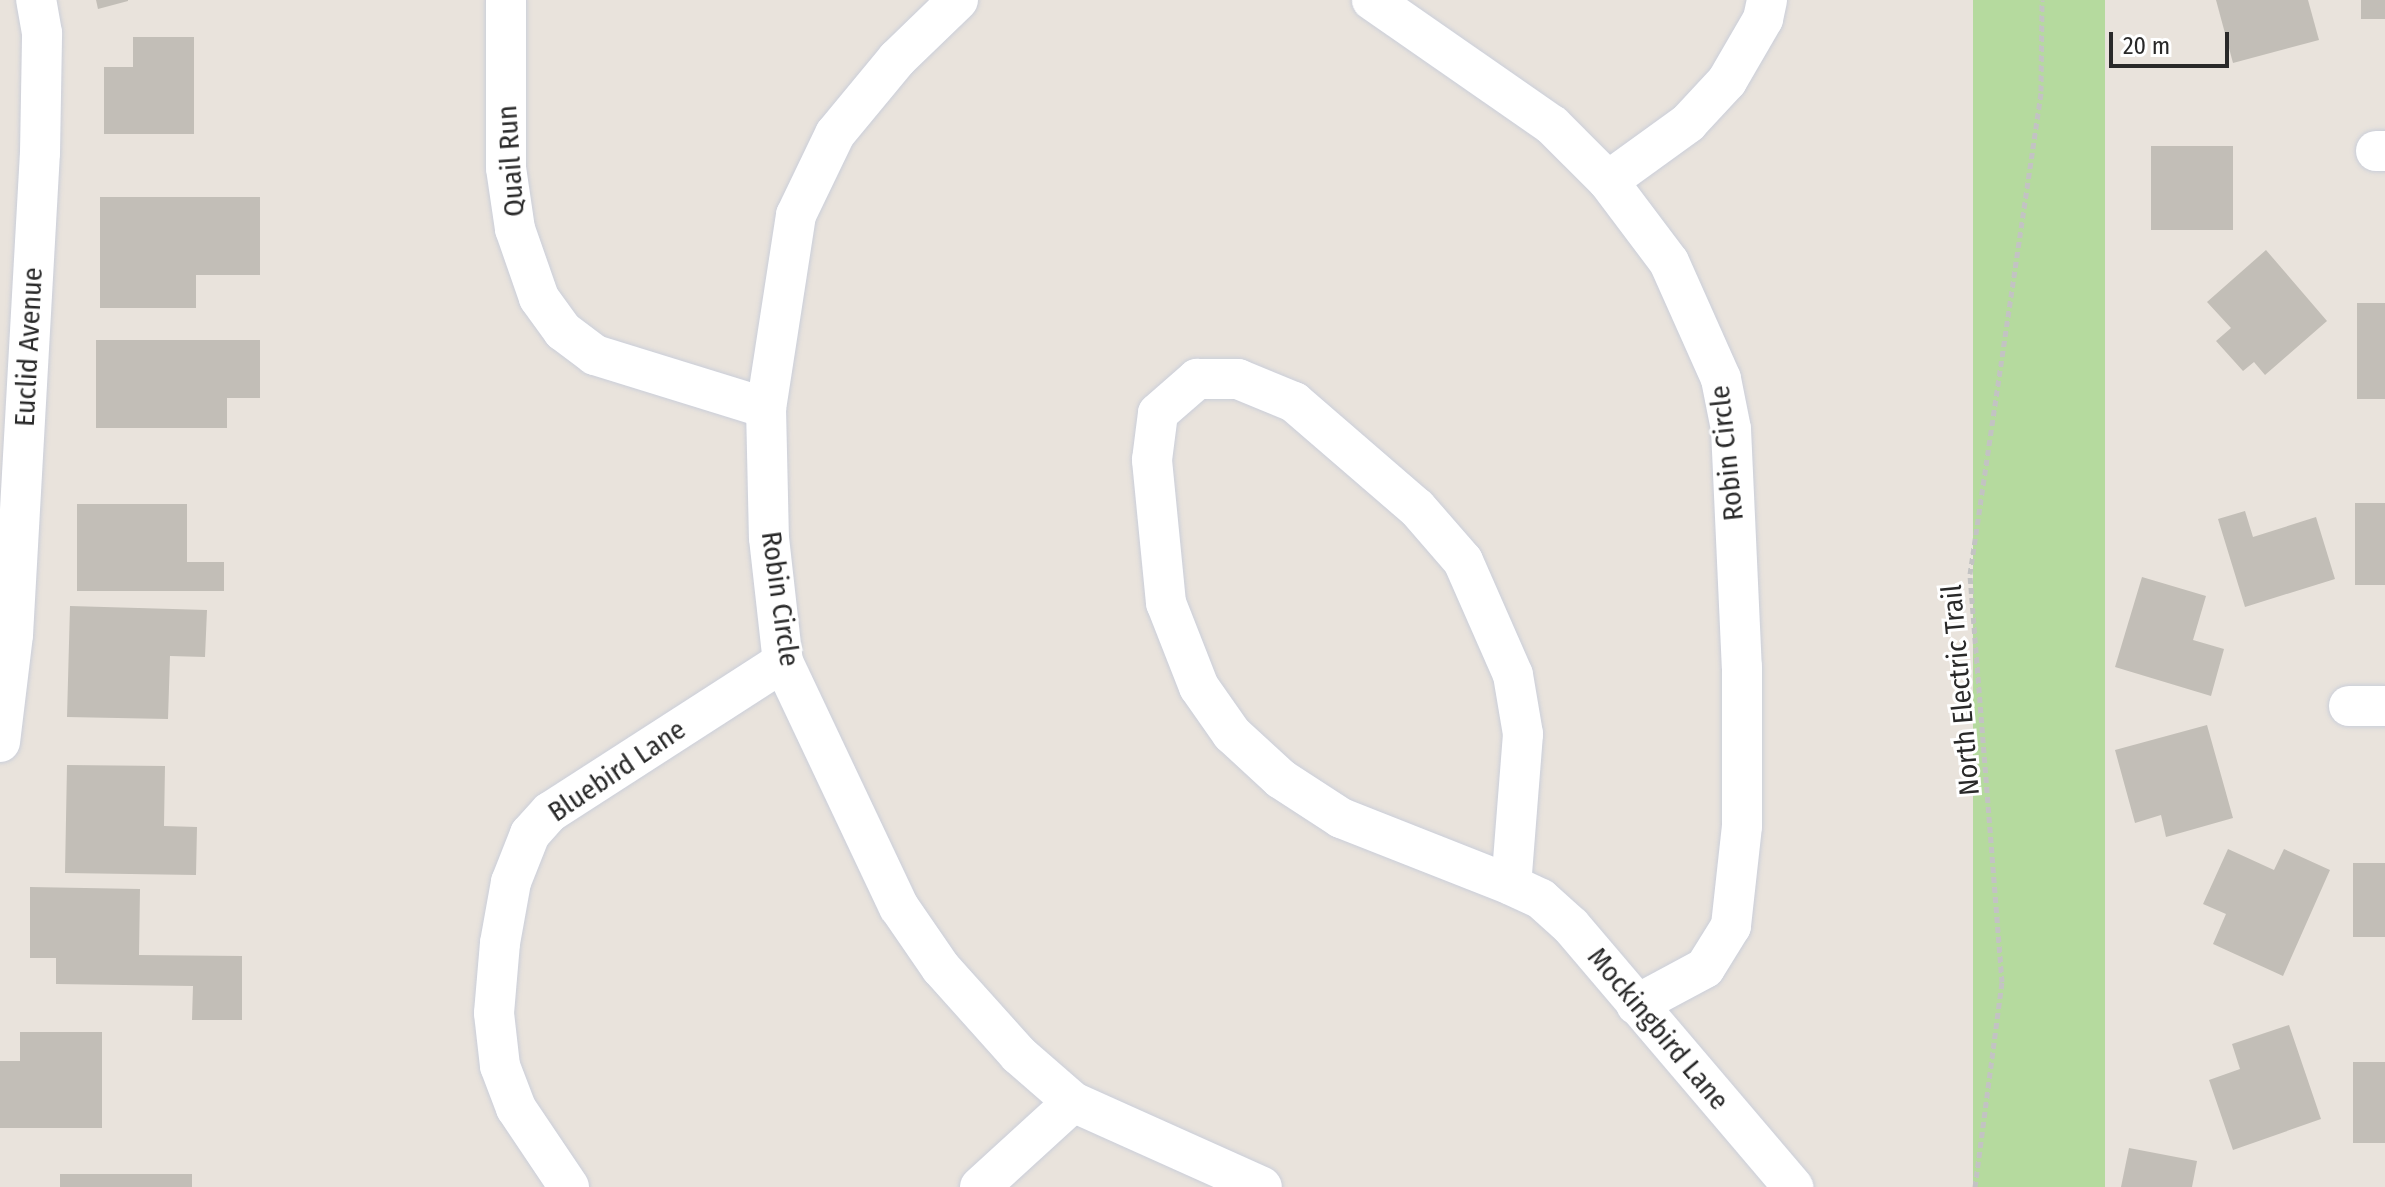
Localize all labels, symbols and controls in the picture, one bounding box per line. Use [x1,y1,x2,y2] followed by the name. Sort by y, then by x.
[2113,16,2233,66] scale bar
[2123,32,2170,60] text: 20 m
[490,104,532,218] street label: Quail Run
[8,266,50,428] street label: Euclid Avenue
[1703,384,1751,522] street label: Robin Circle
[754,529,806,669] street label: Robin Circle
[1935,583,1987,797] street label: North Electric Trail
[542,713,692,829] street label: Bluebird Lane
[1580,941,1736,1117] street label: Mockingbird Lane

